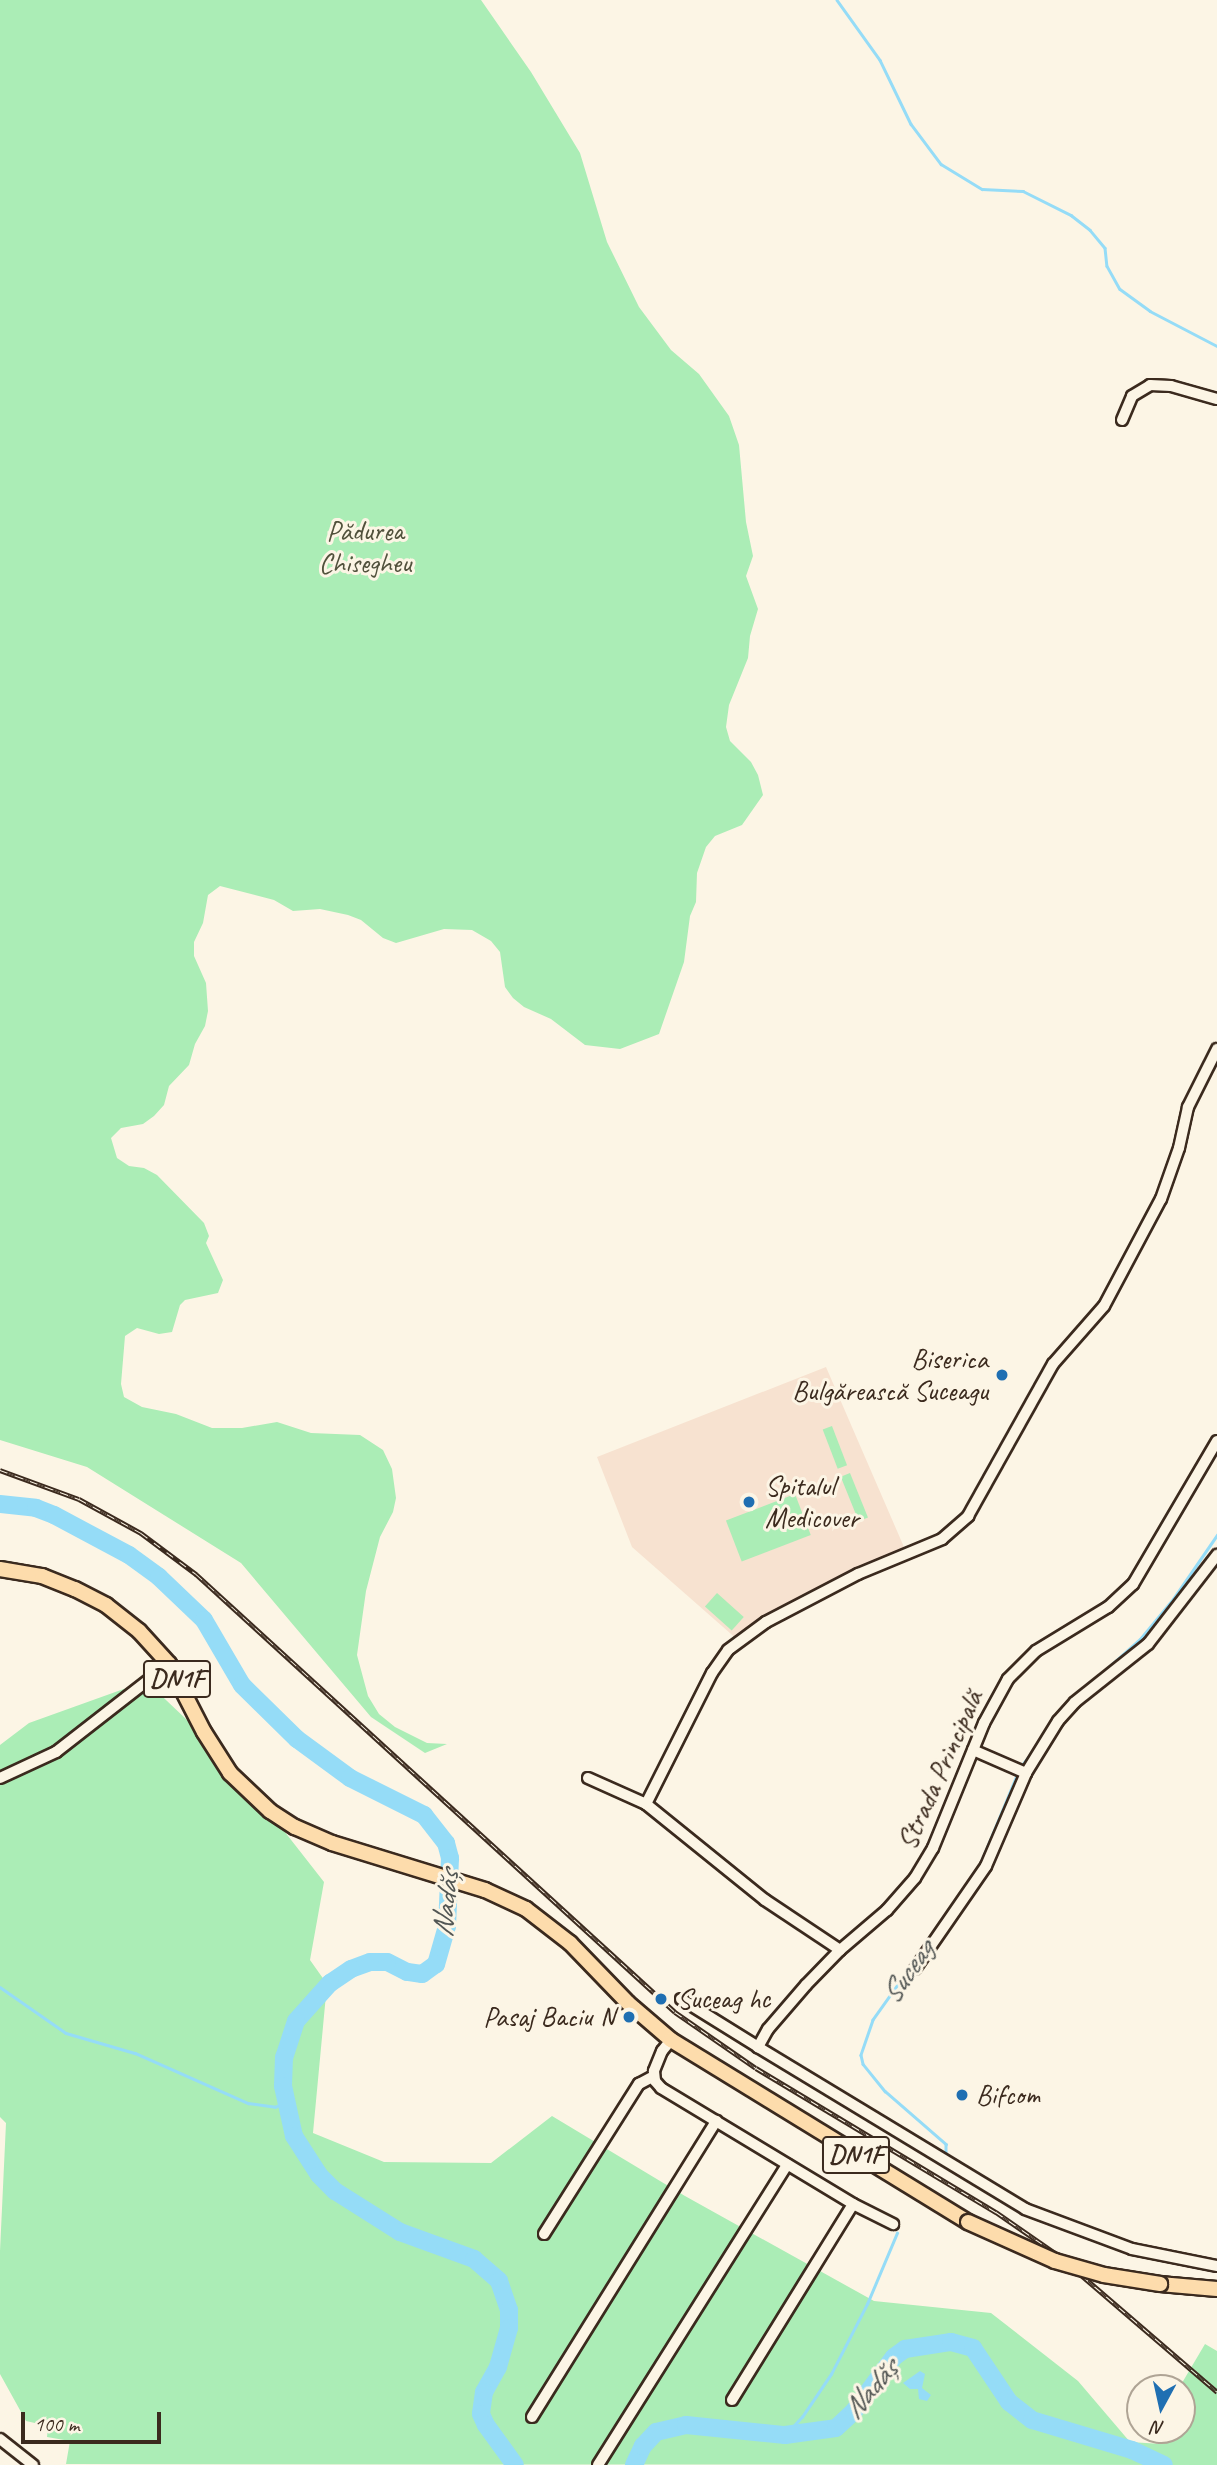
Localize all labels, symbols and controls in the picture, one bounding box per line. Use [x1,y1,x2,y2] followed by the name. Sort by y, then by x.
[319,514,411,580] park label: Pădurea Chisegheu
[792,1342,988,1408] place label: Biserica Bulgărească Suceagu
[994,1367,1010,1383] marker: Biserica Bulgărească Suceagu
[765,1469,859,1535] place label: Spitalul Medicover
[739,1492,759,1512] marker: Spitalul Medicover
[142,1656,212,1702] road number: DN1F
[890,1685,990,1855] street label: Strada Principală
[424,1869,466,1939] water label: Nadăș
[873,1934,941,2010] water label: Suceag
[677,1982,770,2016] place label: Suceag hc
[651,1989,671,2009] marker: Suceag hc
[482,2000,615,2034] place label: Pasaj Baciu N
[621,2009,637,2025] marker: Pasaj Baciu N
[976,2078,1040,2112] place label: Bifcom
[954,2087,970,2103] marker: Bifcom
[821,2132,891,2178] road number: DN1F
[835,2352,905,2426] water label: Nadăș
[1126,2374,1196,2444] north arrow
[24,2398,164,2442] scale bar
[34,2411,79,2437] text: 100 m
[1151,2415,1166,2441] text: N

